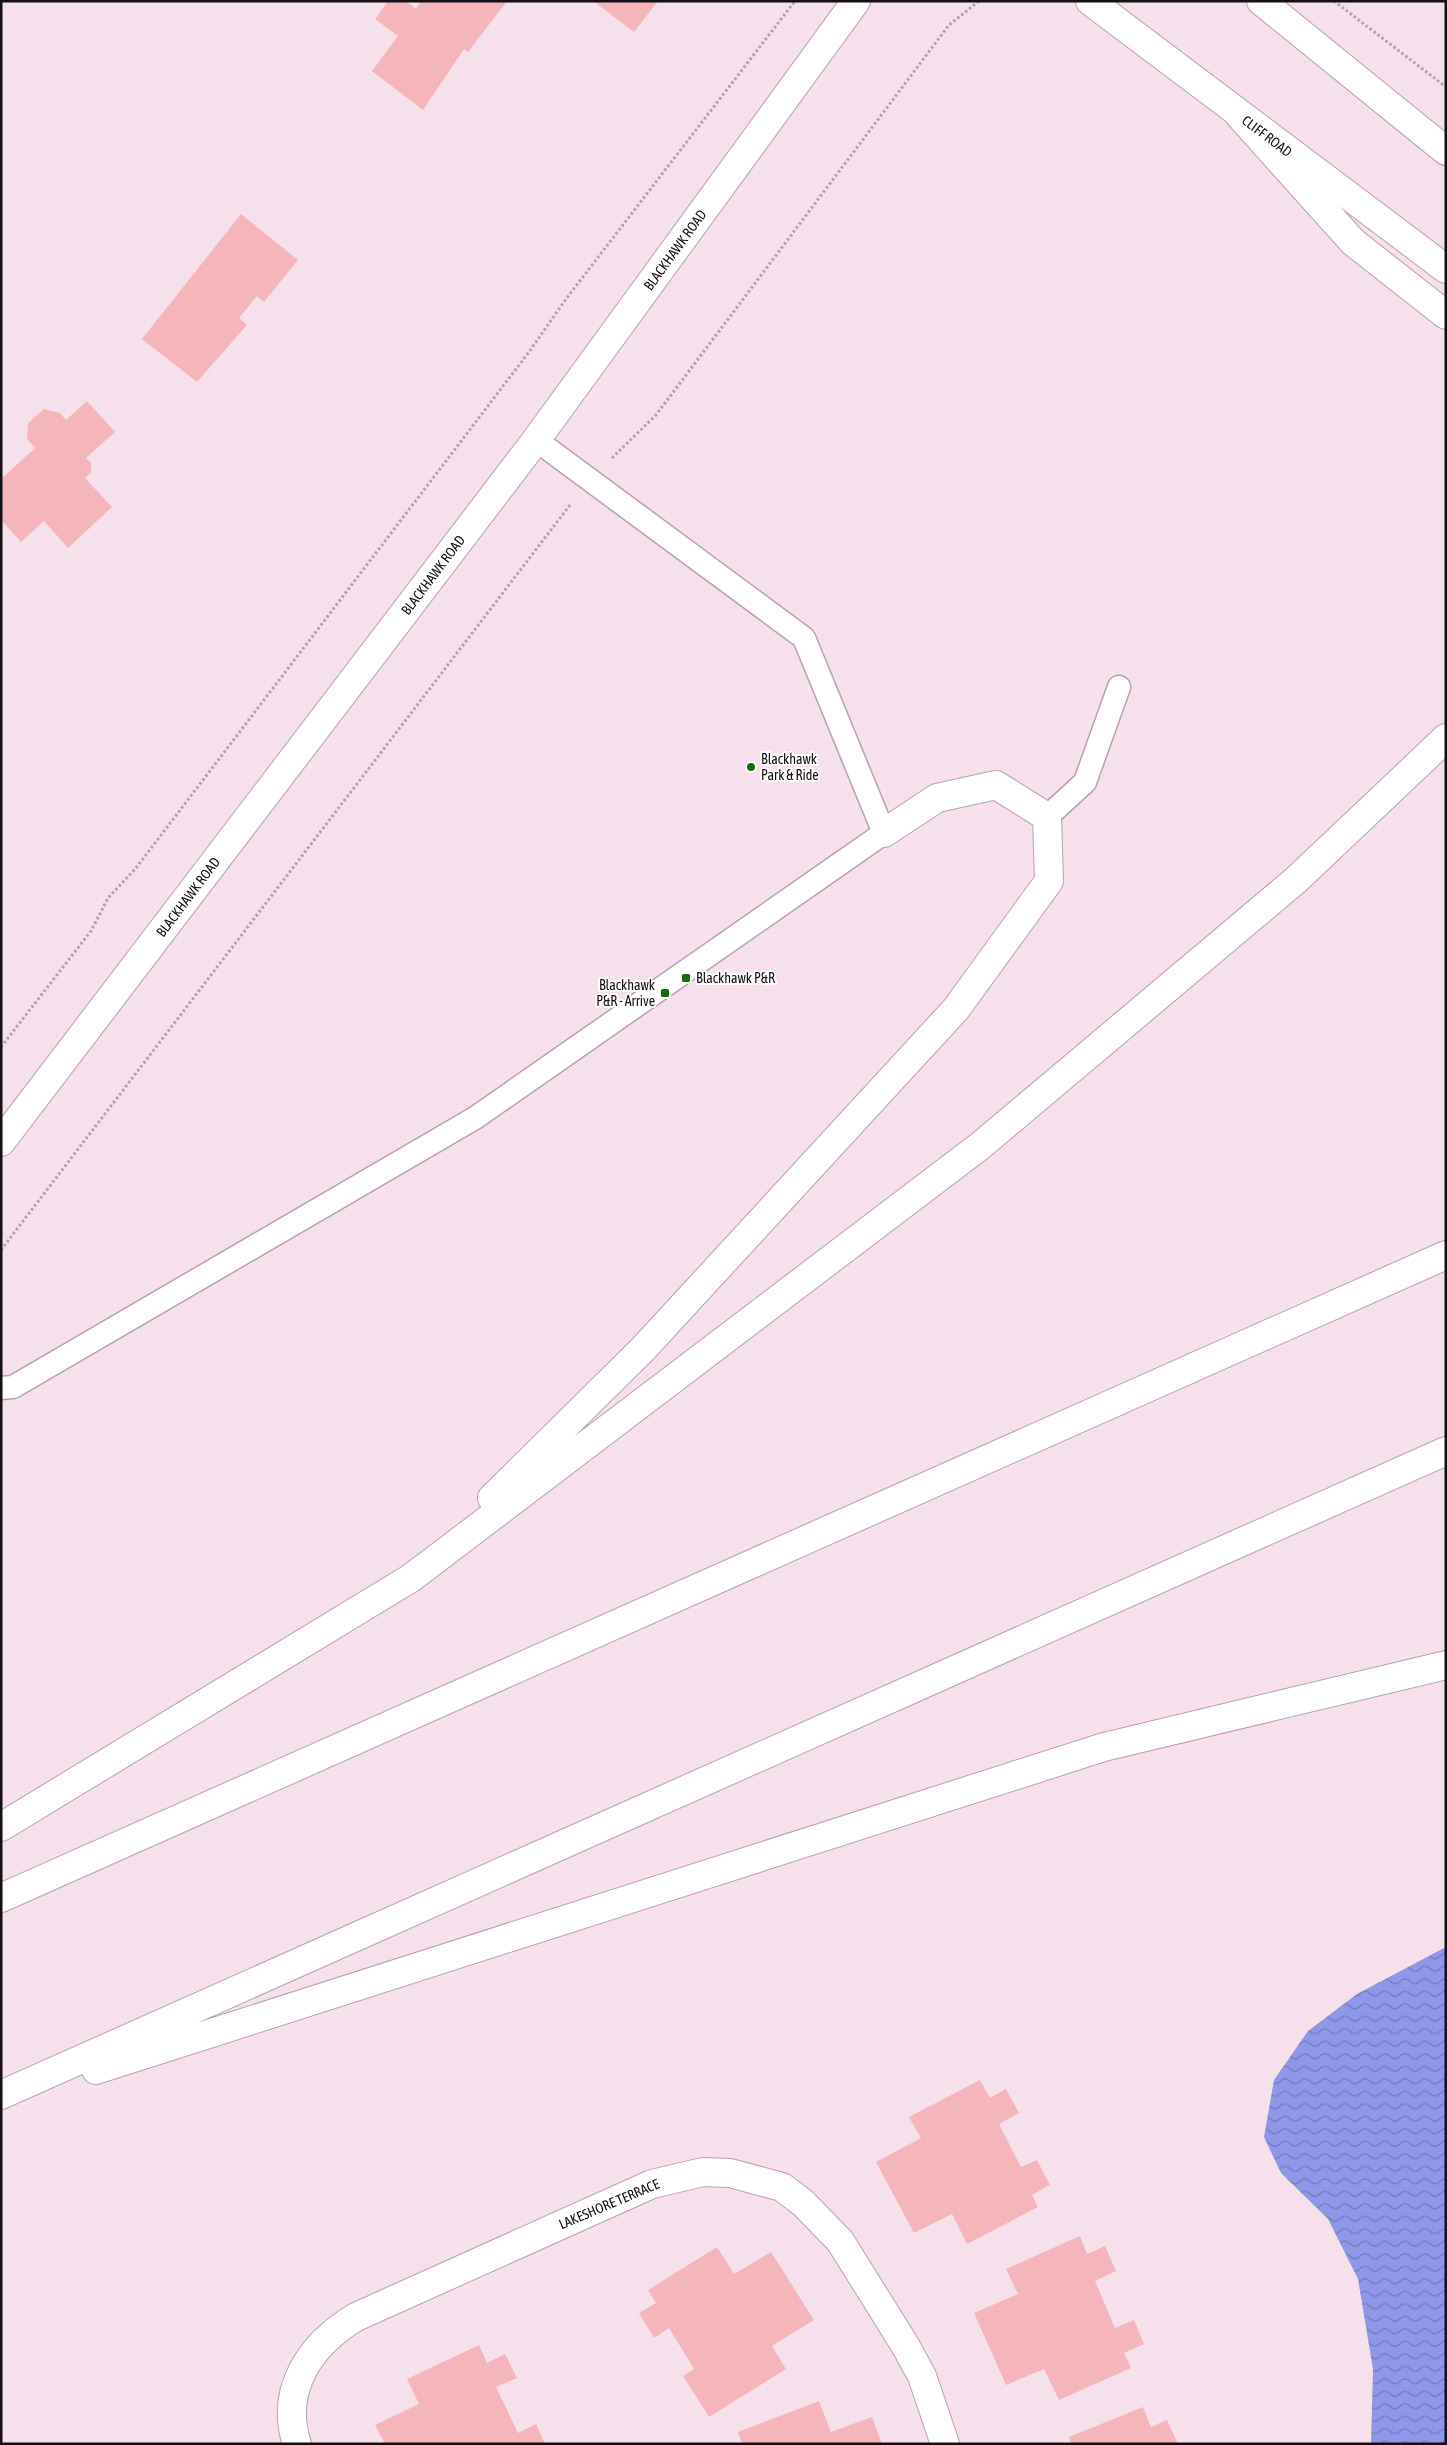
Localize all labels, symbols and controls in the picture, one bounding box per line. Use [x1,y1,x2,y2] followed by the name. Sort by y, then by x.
[1239,112,1295,160] street label: CLIFF ROAD
[640,207,710,293] street label: BLACKHAWK ROAD
[398,532,468,618] street label: BLACKHAWK ROAD
[761,751,819,783] place label: Blackhawk Park & Ride
[745,761,757,773] marker: Blackhawk Park & Ride
[153,854,223,940] street label: BLACKHAWK ROAD
[696,970,775,986] place label: Blackhawk P&R
[680,972,692,984] marker: Blackhawk P&R
[596,977,655,1009] place label: Blackhawk P&R - Arrive
[659,987,671,999] marker: Blackhawk P&R - Arrive
[556,2176,662,2232] street label: LAKESHORE TERRACE

